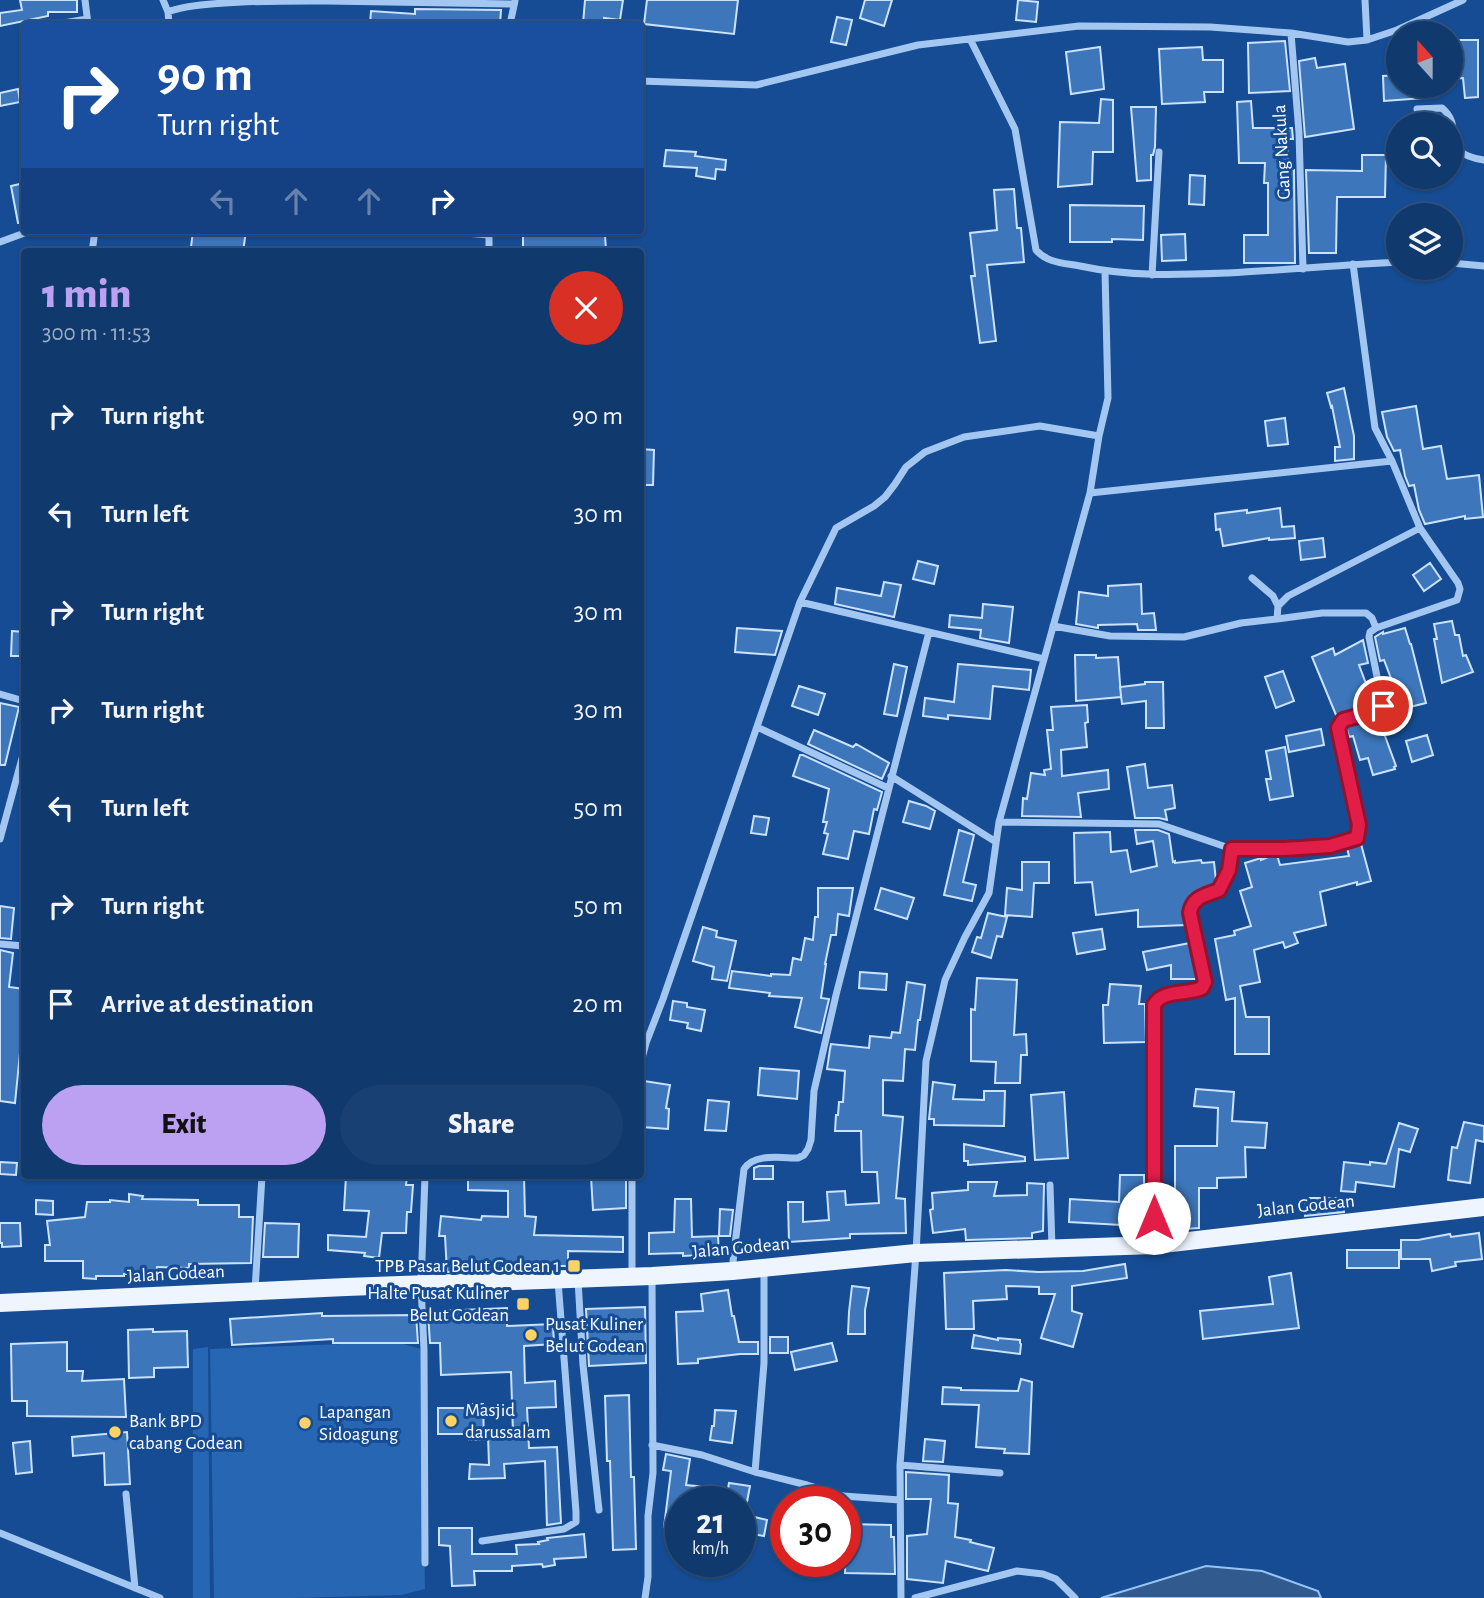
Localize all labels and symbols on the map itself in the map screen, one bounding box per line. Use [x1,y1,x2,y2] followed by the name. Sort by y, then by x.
[1386,21,1463,98] north arrow
[1270,104,1294,200] street label: Gang Nakula
[1353,676,1413,736] pin
[1117,1181,1191,1255] position arrow
[1256,1191,1356,1221] street label: Jalan Godean
[691,1234,791,1262] street label: Jalan Godean
[375,1257,560,1276] place label: TPB Pasar Belut Godean 1
[566,1258,582,1274] marker: TPB Pasar Belut Godean 1
[127,1262,225,1286] street label: Jalan Godean
[367,1284,509,1325] place label: Halte Pusat Kuliner Belut Godean
[515,1296,531,1312] marker: Halte Pusat Kuliner Belut Godean
[545,1315,645,1356] place label: Pusat Kuliner Belut Godean
[523,1327,539,1343] marker: Pusat Kuliner Belut Godean
[465,1401,551,1442] place label: Masjid darussalam
[319,1403,399,1444] place label: Lapangan Sidoagung
[129,1412,243,1453] place label: Bank BPD cabang Godean
[443,1413,459,1429] marker: Masjid darussalam
[297,1415,313,1431] marker: Lapangan Sidoagung
[107,1424,123,1440] marker: Bank BPD cabang Godean
[770,1486,861,1577] speed limit sign: 30

